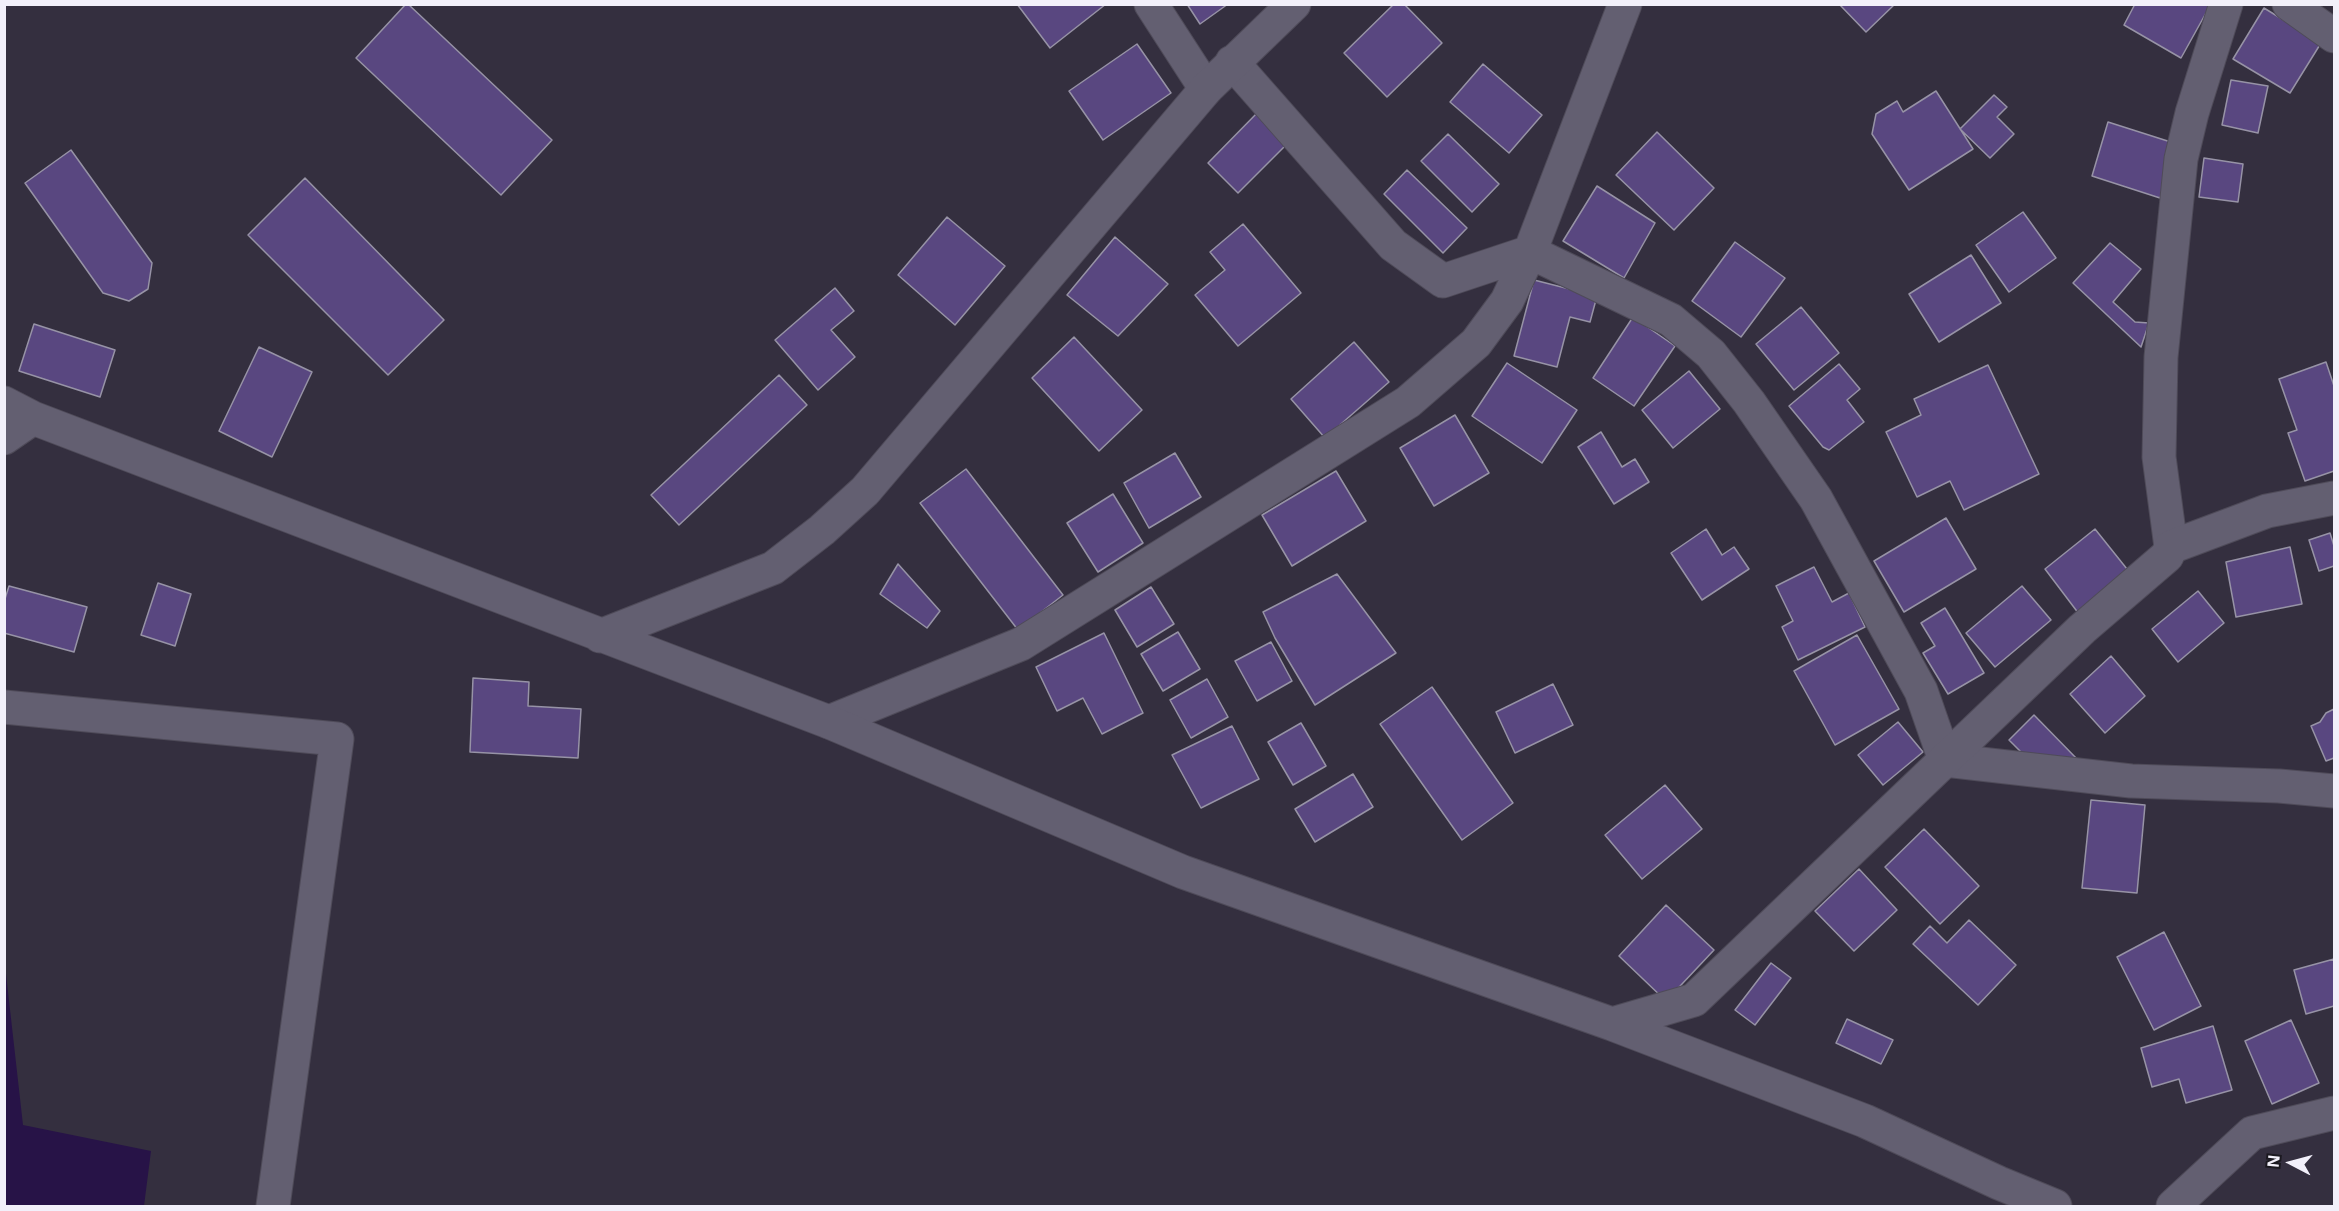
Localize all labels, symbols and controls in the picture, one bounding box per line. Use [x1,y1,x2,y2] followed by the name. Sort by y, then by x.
[2261,1133,2321,1193] north arrow
[2261,1154,2285,1169] text: N

